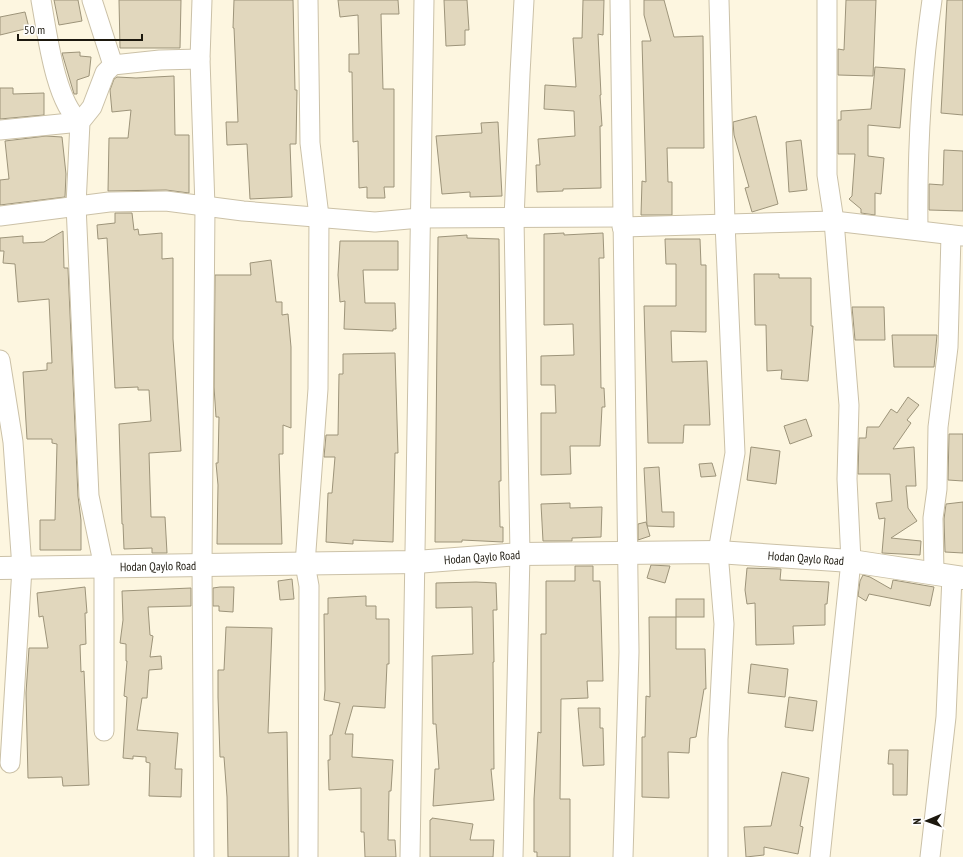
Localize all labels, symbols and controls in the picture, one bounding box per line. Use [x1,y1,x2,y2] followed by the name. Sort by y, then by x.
[18,16,142,42] scale bar
[24,22,45,37] text: 50 m
[443,547,521,567] street label: Hodan Qaylo Road
[767,548,845,568] street label: Hodan Qaylo Road
[120,558,196,574] street label: Hodan Qaylo Road
[907,801,947,841] north arrow
[910,818,924,825] text: N

